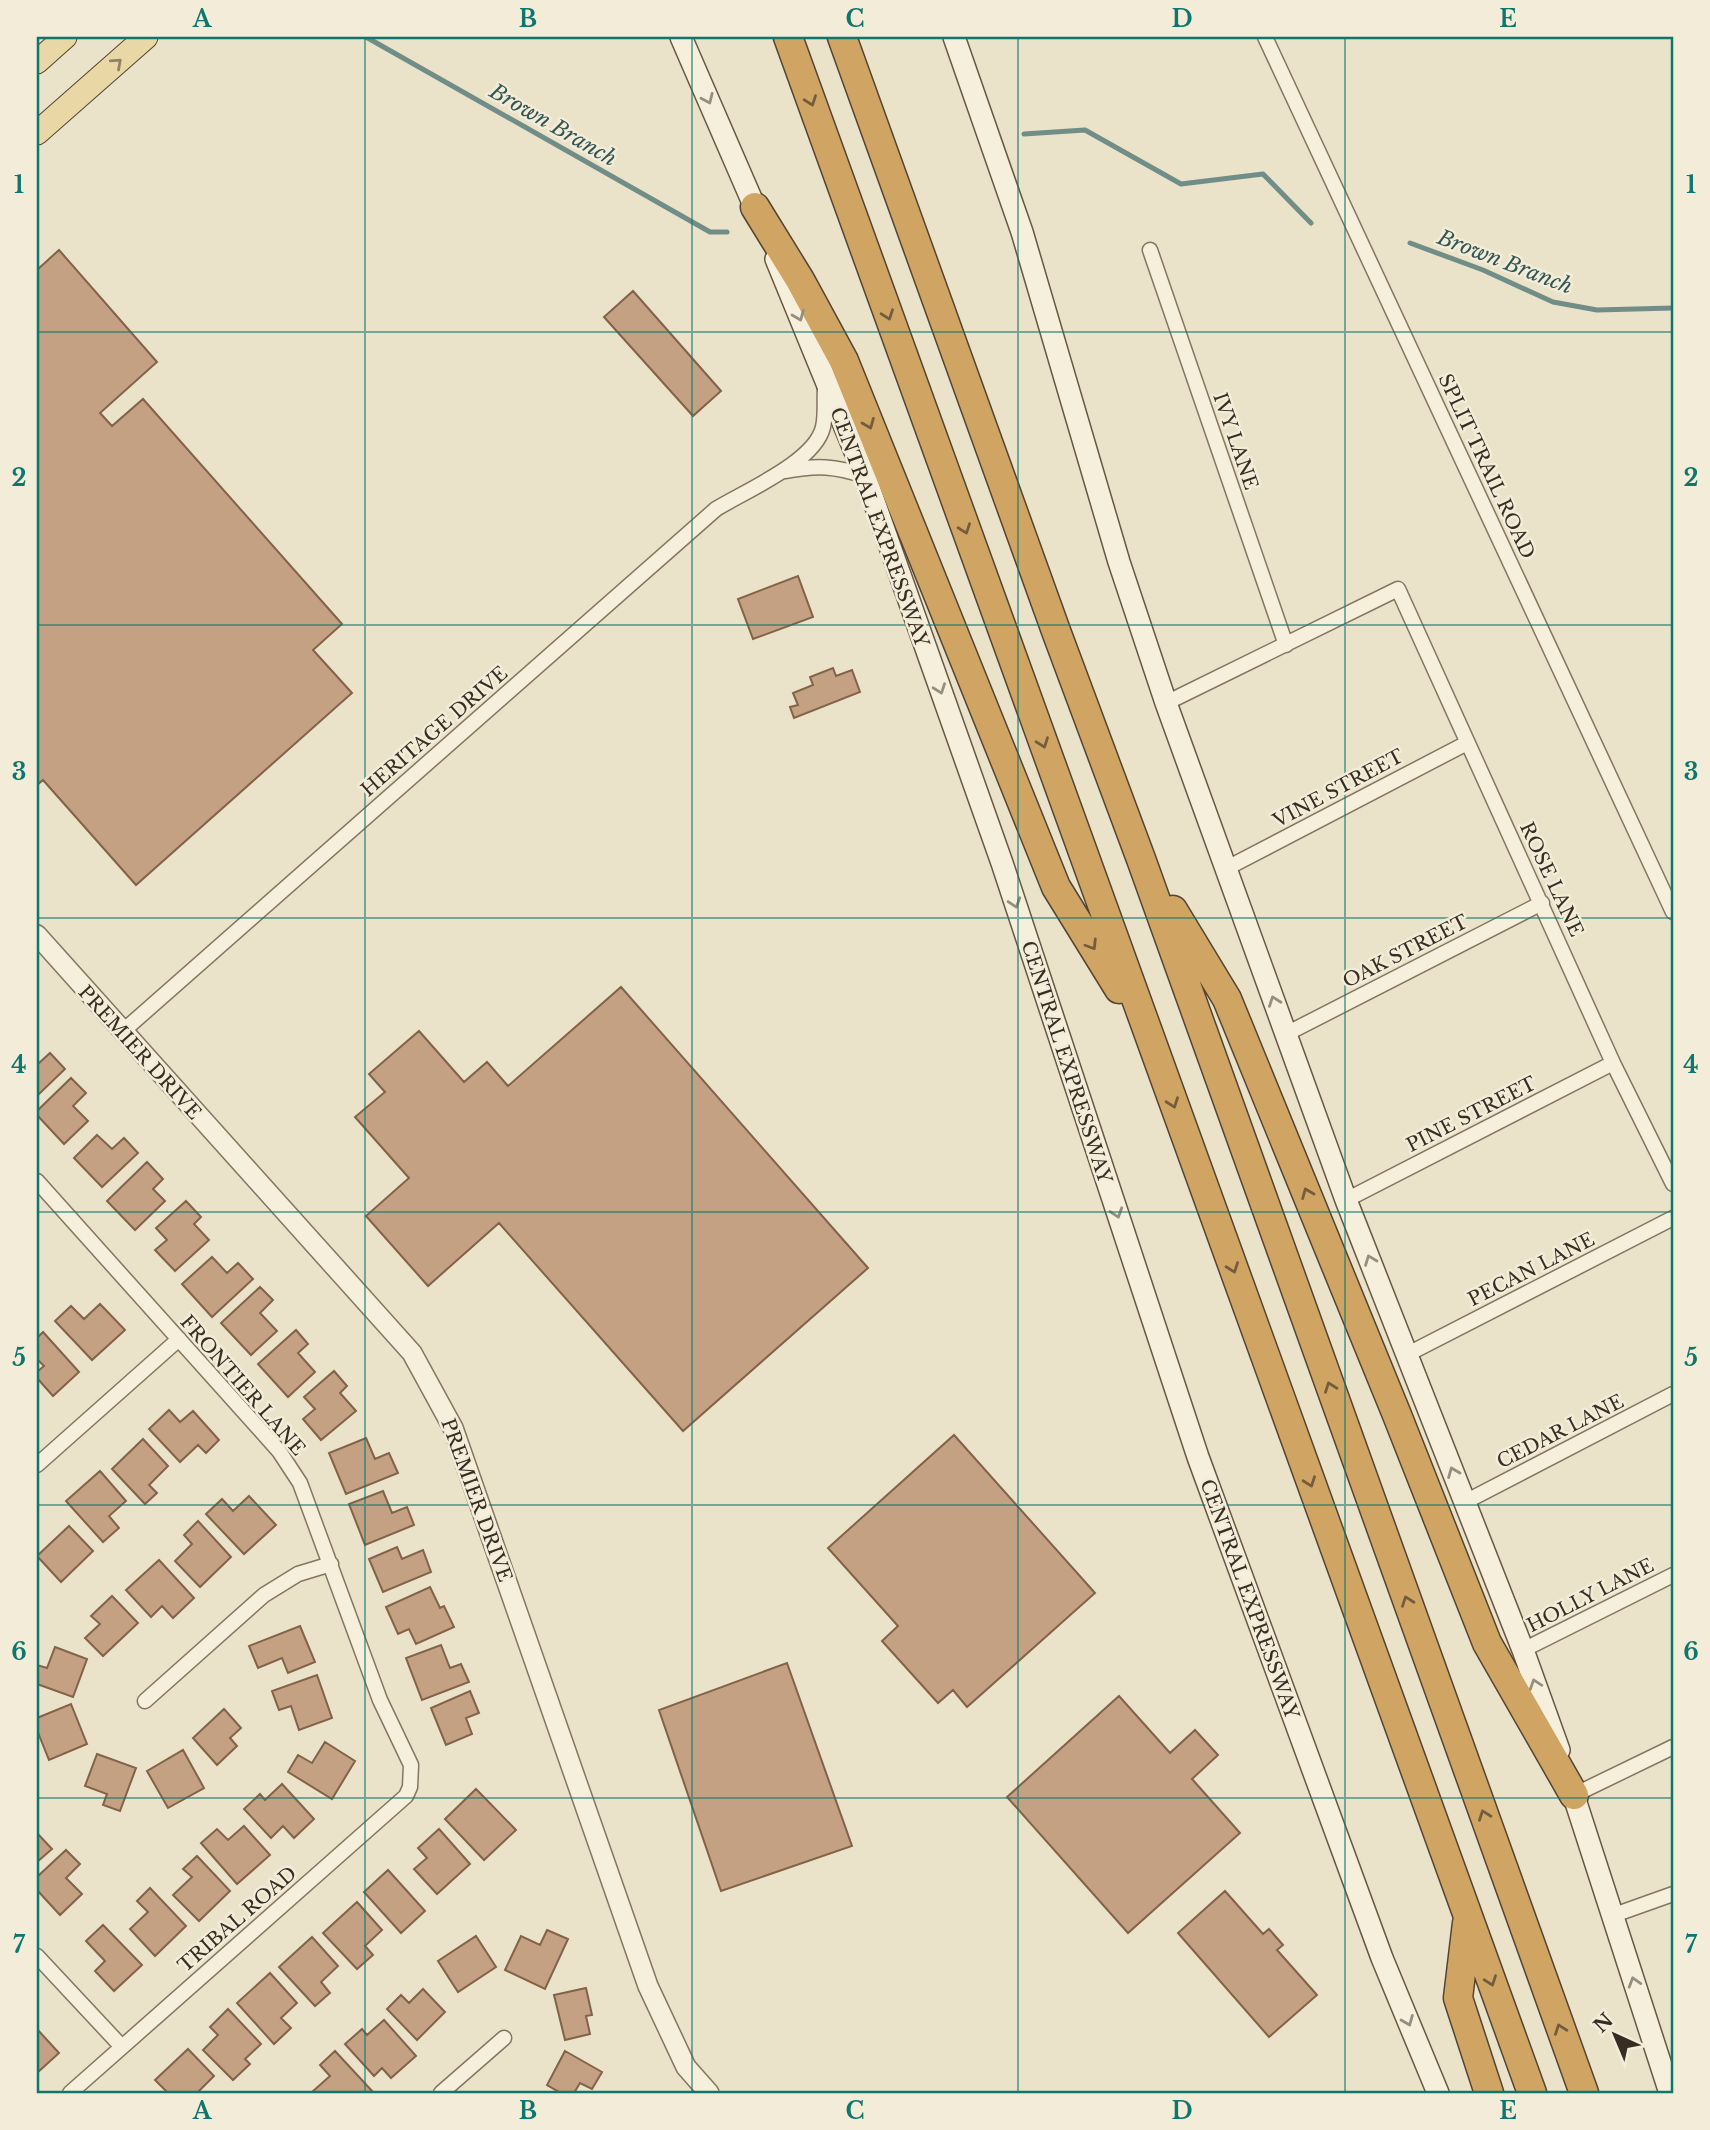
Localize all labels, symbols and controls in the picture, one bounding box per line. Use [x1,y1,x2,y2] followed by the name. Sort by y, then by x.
[192,5,213,33] text: A
[519,5,537,33] text: B
[846,5,864,33] text: C
[1171,5,1193,33] text: D
[1499,5,1517,33] text: E
[108,59,121,71] one-way arrow
[484,78,621,172] water label: Brown Branch
[700,92,714,104] one-way arrow
[803,94,817,106] one-way arrow
[14,171,24,199] text: 1
[1686,171,1696,199] text: 1
[1433,224,1576,300] water label: Brown Branch
[791,308,805,321] one-way arrow
[880,308,894,320] one-way arrow
[1434,370,1540,562] street label: SPLIT TRAIL ROAD
[1208,390,1263,493] street label: IVY LANE
[825,404,934,650] street label: CENTRAL EXPRESSWAY
[861,418,875,430] one-way arrow
[12,464,26,492] text: 2
[1684,464,1698,492] text: 2
[957,522,971,534] one-way arrow
[356,662,512,801] street label: HERITAGE DRIVE
[932,682,946,694] one-way arrow
[1035,736,1049,748] one-way arrow
[1268,744,1407,833] street label: VINE STREET
[12,758,26,786] text: 3
[1684,758,1698,786] text: 3
[1515,818,1588,940] street label: ROSE LANE
[1007,897,1021,909] one-way arrow
[1339,910,1472,993] street label: OAK STREET
[1083,937,1096,950] one-way arrow
[1016,938,1117,1186] street label: CENTRAL EXPRESSWAY
[74,981,206,1124] street label: PREMIER DRIVE
[1269,995,1283,1007] one-way arrow
[11,1051,27,1079] text: 4
[1683,1051,1699,1079] text: 4
[1403,1072,1540,1157] street label: PINE STREET
[1165,1097,1179,1109] one-way arrow
[1301,1188,1315,1200] one-way arrow
[1109,1206,1123,1218] one-way arrow
[1464,1228,1598,1311] street label: PECAN LANE
[1364,1255,1378,1267] one-way arrow
[1225,1261,1239,1273] one-way arrow
[175,1310,310,1460] street label: FRONTIER LANE
[12,1344,26,1372] text: 5
[1684,1344,1698,1372] text: 5
[1324,1381,1338,1393] one-way arrow
[1493,1390,1627,1473] street label: CEDAR LANE
[436,1415,517,1585] street label: PREMIER DRIVE
[1447,1467,1461,1479] one-way arrow
[1302,1475,1316,1487] one-way arrow
[1195,1476,1304,1722] street label: CENTRAL EXPRESSWAY
[1523,1554,1657,1637] street label: HOLLY LANE
[1401,1595,1415,1607] one-way arrow
[11,1638,27,1666] text: 6
[1683,1638,1699,1666] text: 6
[1529,1679,1543,1691] one-way arrow
[1478,1809,1492,1821] one-way arrow
[173,1862,301,1977] street label: TRIBAL ROAD
[13,1931,26,1959] text: 7
[1685,1931,1698,1959] text: 7
[1483,1974,1497,1986] one-way arrow
[1628,1976,1642,1988] one-way arrow
[1580,2000,1650,2070] north arrow
[1589,2009,1618,2038] text: N
[1400,2014,1414,2027] one-way arrow
[1555,2024,1569,2036] one-way arrow
[192,2097,213,2125] text: A
[519,2097,537,2125] text: B
[846,2097,864,2125] text: C
[1171,2097,1193,2125] text: D
[1499,2097,1517,2125] text: E

